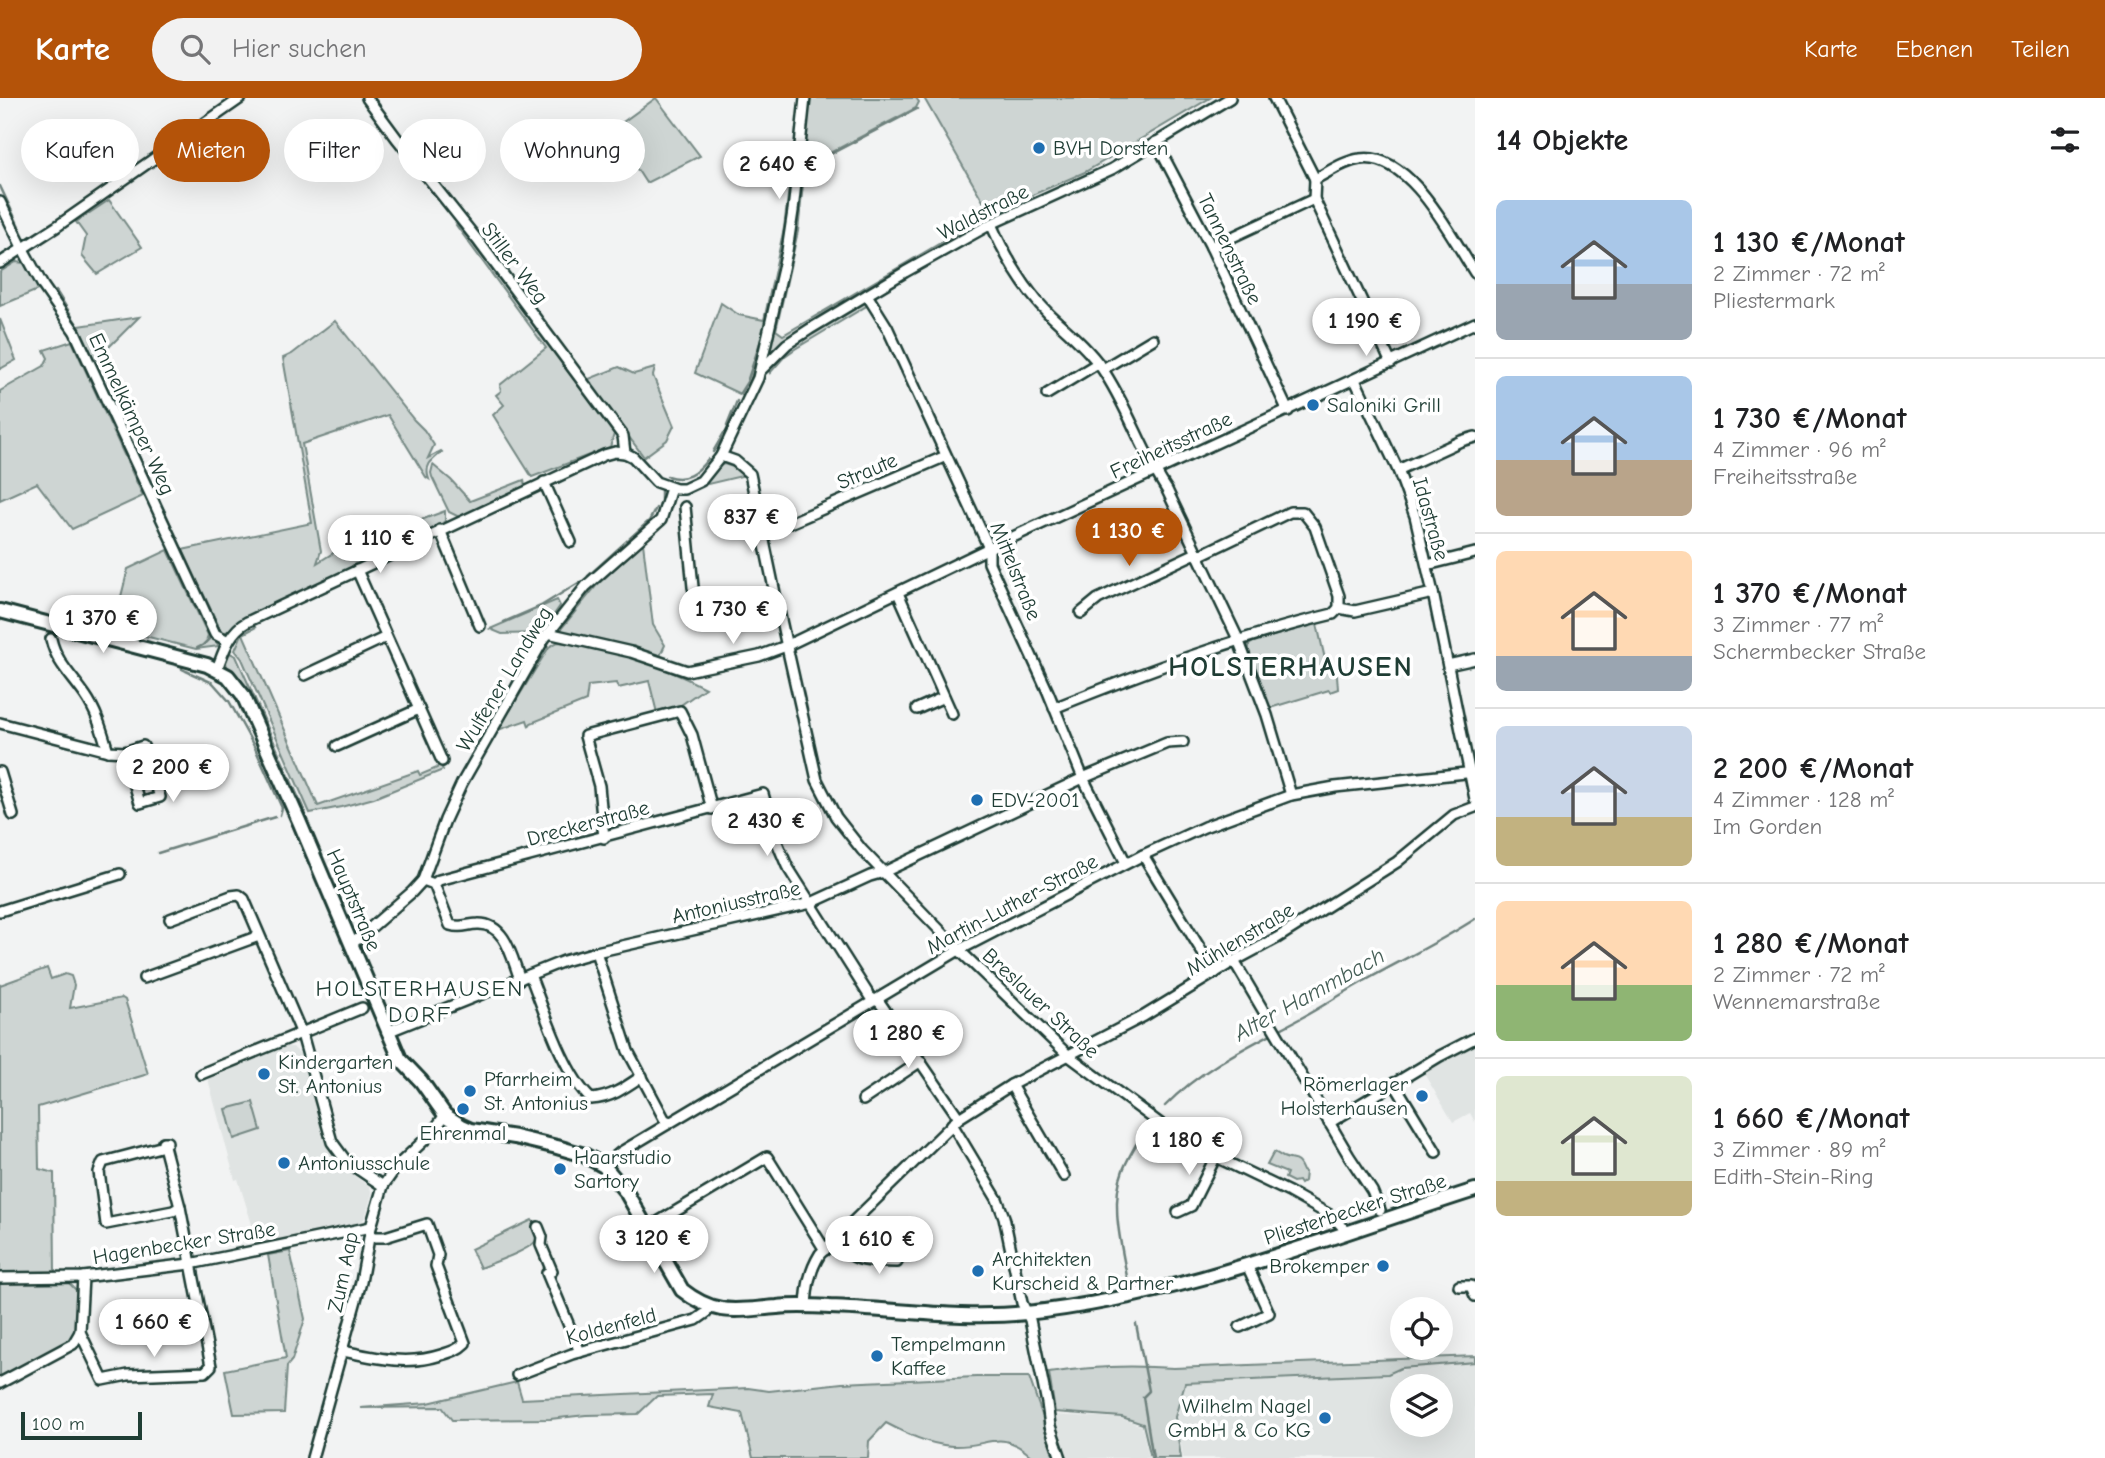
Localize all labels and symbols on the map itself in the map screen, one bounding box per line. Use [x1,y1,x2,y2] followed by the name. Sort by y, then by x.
[1053,136,1168,160] place label: BVH Dorsten
[1031,140,1047,156] marker: BVH Dorsten
[714,141,844,201] pin: 2 640 €
[934,179,1032,245] street label: Waldstraße
[1193,190,1267,308] street label: Tannenstraße
[477,217,553,309] street label: Stiller Weg
[1301,299,1431,358] pin: 1 190 €
[84,329,180,499] street label: Emmelkämper Weg
[1327,393,1441,417] place label: Saloniki Grill
[1305,397,1321,413] marker: Saloniki Grill
[1106,406,1236,484] street label: Freiheitsstraße
[833,448,901,494] street label: Straute
[1408,475,1454,563] street label: Idastraße
[703,494,801,554] pin: 837 €
[1064,508,1194,568] pin: 1 130 €
[315,516,445,575] pin: 1 110 €
[985,518,1047,624] street label: Mittelstraße
[668,587,798,646] pin: 1 730 €
[38,596,168,655] pin: 1 370 €
[451,602,557,756] street label: Wulfener Landweg
[1168,651,1414,683] district label: HOLSTERHAUSEN
[108,744,238,804] pin: 2 200 €
[991,788,1080,812] place label: EDV-2001
[969,792,985,808] marker: EDV-2001
[524,795,652,851] street label: Dreckerstraße
[702,798,832,858] pin: 2 430 €
[322,845,386,955] street label: Hauptstraße
[922,849,1102,959] street label: Martin-Luther-Straße
[669,876,803,928] street label: Antoniusstraße
[1182,897,1298,981] street label: Mühlenstraße
[1228,942,1389,1047] water label: Alter Hammbach
[978,943,1104,1063] street label: Breslauer Straße
[316,975,524,1028] district label: HOLSTERHAUSEN DORF
[843,1010,973,1070] pin: 1 280 €
[278,1050,393,1098] place label: Kindergarten St. Antonius
[256,1066,272,1082] marker: Kindergarten St. Antonius
[484,1067,588,1115] place label: Pfarrheim St. Antonius
[1280,1072,1409,1120] place label: Römerlager Holsterhausen
[462,1083,478,1099] marker: Pfarrheim St. Antonius
[1414,1088,1430,1104] marker: Römerlager Holsterhausen
[455,1101,471,1117] marker: Ehrenmal
[1124,1118,1254,1177] pin: 1 180 €
[420,1121,506,1145] place label: Ehrenmal
[574,1145,672,1193] place label: Haarstudio Sartory
[298,1151,430,1175] place label: Antoniusschule
[276,1155,292,1171] marker: Antoniusschule
[552,1161,568,1177] marker: Haarstudio Sartory
[1261,1168,1449,1250] street label: Pliesterbecker Straße
[589,1216,719,1275] pin: 3 120 €
[814,1216,944,1276] pin: 1 610 €
[91,1217,277,1269] street label: Hagenbecker Straße
[323,1230,363,1314] street label: Zum Aap
[992,1247,1174,1295] place label: Architekten Kurscheid & Partner
[1269,1254,1370,1278] place label: Brokemper
[1375,1258,1391,1274] marker: Brokemper
[970,1263,986,1279] marker: Architekten Kurscheid & Partner
[89,1300,219,1359] pin: 1 660 €
[563,1302,659,1350] street label: Koldenfeld
[891,1332,1006,1380] place label: Tempelmann Kaffee
[869,1348,885,1364] marker: Tempelmann Kaffee
[1168,1394,1311,1442] place label: Wilhelm Nagel GmbH & Co KG
[21,1409,142,1441] scale bar
[1317,1410,1333,1426] marker: Wilhelm Nagel GmbH & Co KG

